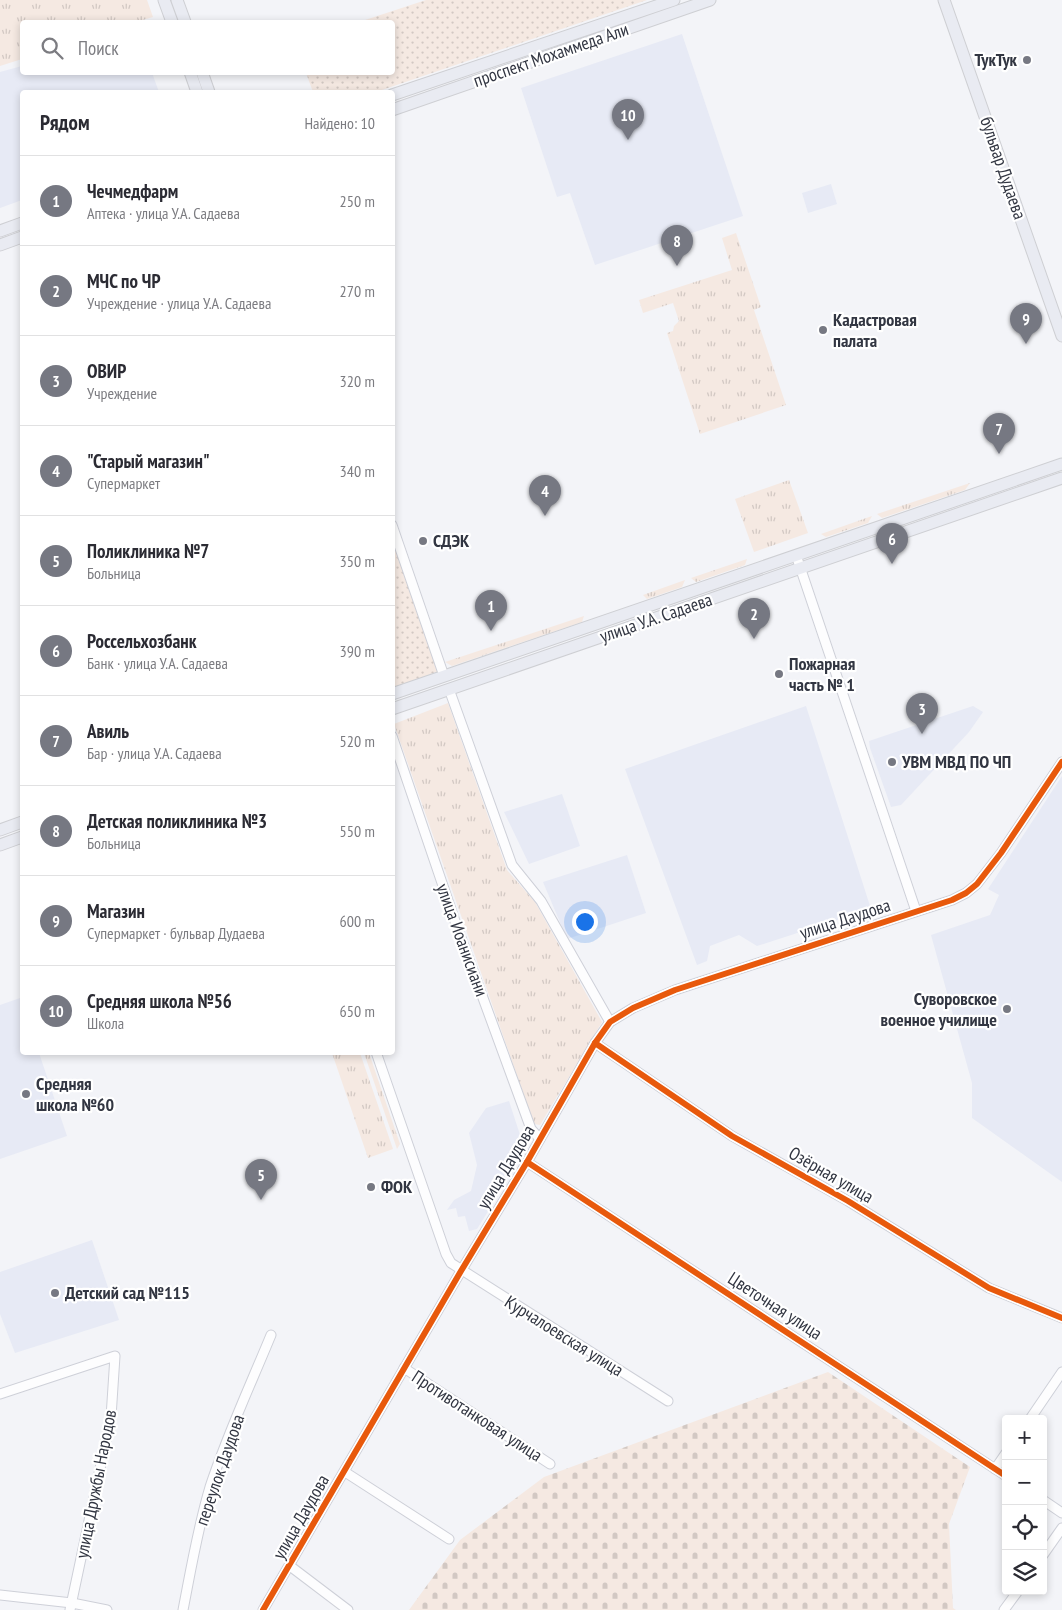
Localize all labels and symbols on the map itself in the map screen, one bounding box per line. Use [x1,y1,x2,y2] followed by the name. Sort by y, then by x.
[470,17,631,92] street label: проспект Мохаммеда Али
[975,48,1018,71] place label: ТукТук
[1021,54,1033,66] marker: ТукТук
[612,99,644,140] pin: 10
[975,114,1032,222] street label: бульвар Дудаева
[661,225,693,266] pin: 8
[1010,303,1042,344] pin: 9
[833,308,917,352] place label: Кадастровая палата
[817,324,829,336] marker: Кадастровая палата
[983,413,1015,454] pin: 7
[529,475,561,516] pin: 4
[876,523,908,564] pin: 6
[433,529,470,552] place label: СДЭК
[417,535,429,547] marker: СДЭК
[597,588,715,647] street label: улица У.А. Садаева
[475,590,507,631] pin: 1
[738,598,770,639] pin: 2
[789,652,855,696] place label: Пожарная часть № 1
[773,668,785,680] marker: Пожарная часть № 1
[906,693,938,734] pin: 3
[901,750,1011,773] place label: УВМ МВД ПО ЧП
[886,756,898,768] marker: УВМ МВД ПО ЧП
[431,880,494,999] street label: улица Иоанисиани
[797,893,893,944] street label: улица Даудова
[572,909,598,935] your location
[881,987,997,1031] place label: Суворовское военное училище
[1001,1003,1013,1015] marker: Суворовское военное училище
[36,1072,114,1116] place label: Средняя школа №60
[20,1088,32,1100] marker: Средняя школа №60
[472,1121,540,1213] street label: улица Даудова
[785,1141,878,1208] street label: Озёрная улица
[245,1159,277,1200] pin: 5
[381,1175,413,1198] place label: ФОК
[365,1181,377,1193] marker: ФОК
[724,1267,827,1345] street label: Цветочная улица
[65,1281,190,1304] place label: Детский сад №115
[49,1287,61,1299] marker: Детский сад №115
[501,1290,628,1381] street label: Курчалоевская улица
[408,1365,547,1466] street label: Противотанковая улица
[70,1408,121,1560] street label: улица Дружбы Народов
[190,1411,249,1528] street label: переулок Даудова
[267,1470,334,1563] street label: улица Даудова

